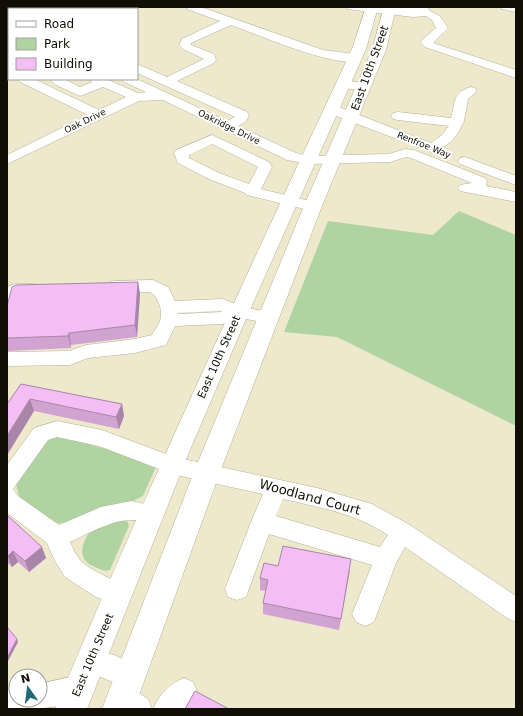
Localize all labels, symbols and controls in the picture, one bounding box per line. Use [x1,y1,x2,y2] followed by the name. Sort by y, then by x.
[8,8,138,80] legend
[44,17,74,31] text: Road
[349,23,392,112] street label: East 10th Street
[44,37,70,51] text: Park
[44,57,93,71] text: Building
[63,107,108,135] street label: Oak Drive
[196,108,262,147] street label: Oakridge Drive
[396,130,453,161] street label: Renfroe Way
[195,313,243,400] street label: East 10th Street
[258,476,362,518] street label: Woodland Court
[70,611,117,699] street label: East 10th Street
[8,668,48,708] north arrow
[20,671,32,686] text: N

